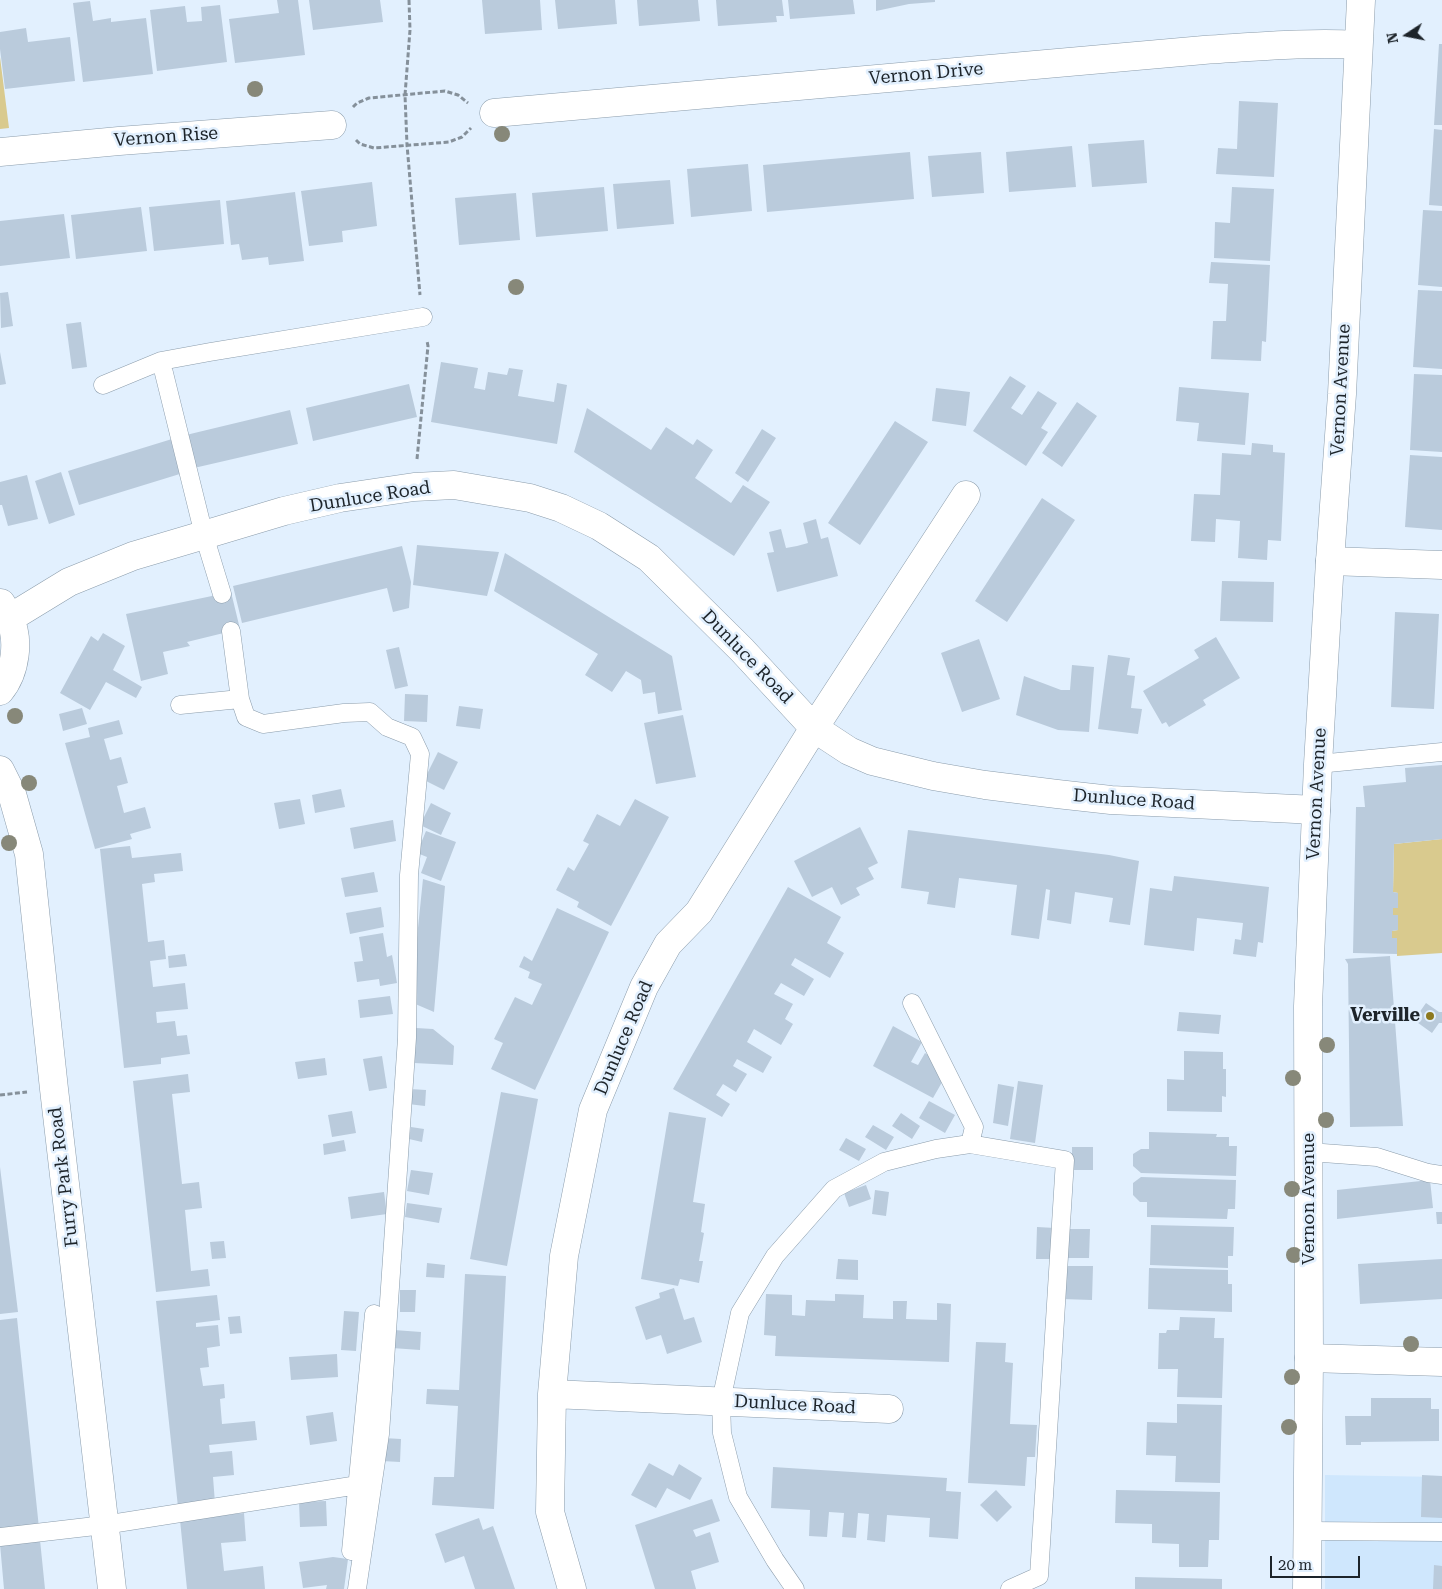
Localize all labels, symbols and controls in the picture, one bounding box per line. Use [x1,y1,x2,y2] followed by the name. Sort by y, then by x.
[1382,10,1432,60] north arrow
[1383,31,1401,45] text: N
[868,58,984,90] street label: Vernon Drive
[113,123,219,151] street label: Vernon Rise
[1327,323,1355,457] street label: Vernon Avenue
[308,477,432,517] street label: Dunluce Road
[697,606,797,708] street label: Dunluce Road
[1303,727,1331,861] street label: Vernon Avenue
[1072,785,1196,815] street label: Dunluce Road
[590,978,658,1098] street label: Dunluce Road
[1350,1005,1420,1027] place label: Verville
[1424,1010,1436,1022] marker: Verville
[45,1106,83,1248] street label: Furry Park Road
[1298,1133,1320,1265] street label: Vernon Avenue
[734,1391,856,1419] street label: Dunluce Road
[1272,1546,1362,1578] scale bar
[1278,1556,1312,1574] text: 20 m

